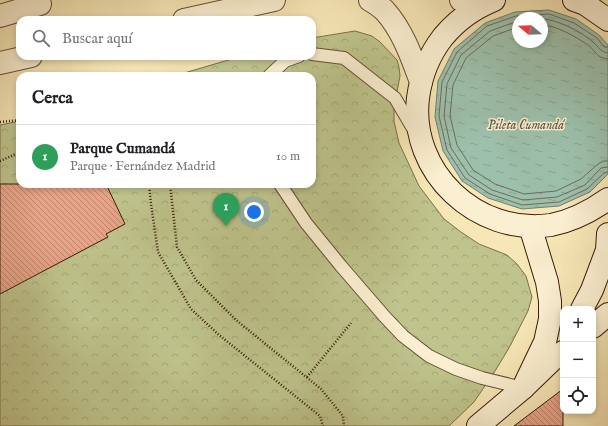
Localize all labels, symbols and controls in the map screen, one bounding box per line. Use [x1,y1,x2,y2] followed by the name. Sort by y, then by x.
[512,12,548,48] north arrow
[16,16,316,60] search box
[30,27,52,49] icon: search
[62,29,132,48] text: Buscar aquí
[32,88,73,109] text: Cerca
[488,117,565,134] water label: Pileta Cumandá
[70,139,175,158] text: Parque Cumandá
[43,148,47,165] text: 1
[276,148,300,165] text: 10 m
[70,158,216,175] text: Parque · Fernández Madrid
[213,193,239,226] pin: 1
[244,202,264,222] your location
[560,306,596,414] map controls
[560,306,596,342] button: +
[560,342,596,378] button: −
[560,378,596,414] button: locate

